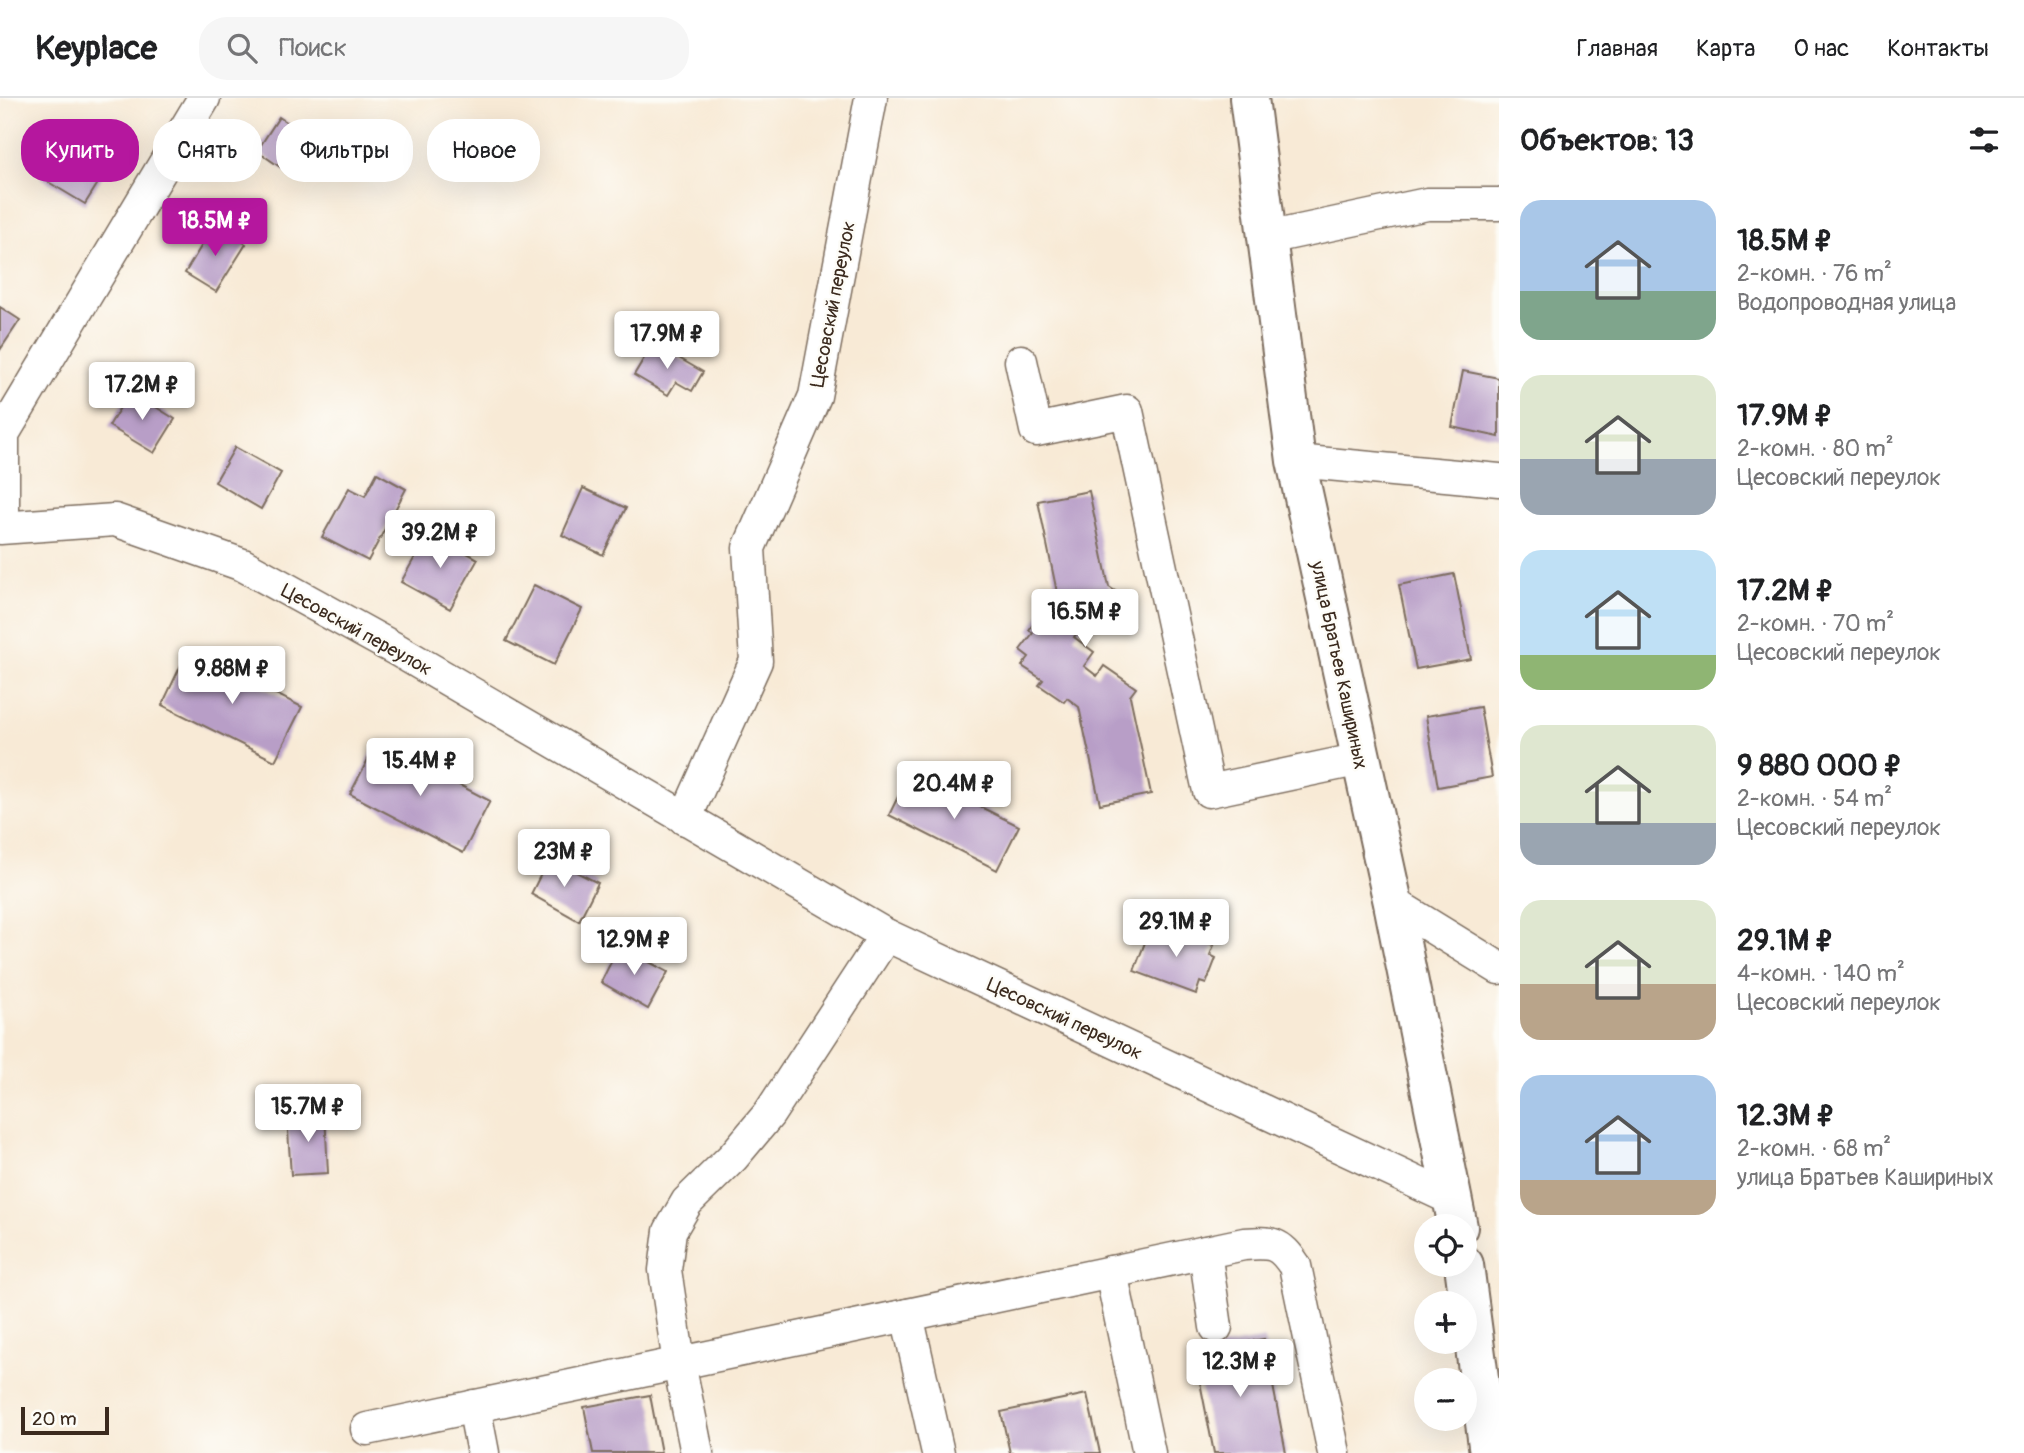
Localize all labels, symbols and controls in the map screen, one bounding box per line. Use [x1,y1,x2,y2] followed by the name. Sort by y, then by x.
[199,17,689,80] search box
[35,28,157,69] text: Keyplace
[223,29,261,67] icon: search
[279,32,347,64] text: Поиск
[1577,34,1658,63] text: Главная
[1696,34,1756,63] text: Карта
[1794,34,1849,63] text: О нас
[1887,34,1989,63] text: Контакты
[21,119,139,182] chip: Купить
[153,119,262,182] chip: Снять
[276,119,413,182] chip: Фильтры
[427,119,540,182] chip: Новое
[1965,121,2003,159] icon: filters
[1520,122,1694,159] text: Объектов: 13
[150,198,280,258] pin: 18.5M ₽
[178,206,252,235] text: 18.5M ₽
[805,219,861,389] street label: Цесовский переулок
[1737,222,1833,259] text: 18.5M ₽
[1576,228,1660,312] icon: home
[1737,259,1892,288] text: 2-комн. · 76 m²
[1737,288,1956,317] text: Водопроводная улица
[602,312,732,371] pin: 17.9M ₽
[630,319,704,348] text: 17.9M ₽
[77,362,207,422] pin: 17.2M ₽
[105,370,179,399] text: 17.2M ₽
[1737,397,1833,434] text: 17.9M ₽
[1576,403,1660,487] icon: home
[1737,434,1894,463] text: 2-комн. · 80 m²
[1737,463,1941,492] text: Цесовский переулок
[375,510,505,570] pin: 39.2M ₽
[401,518,479,547] text: 39.2M ₽
[1305,558,1373,771] street label: улица Братьев Кашириных
[1737,572,1834,609] text: 17.2M ₽
[277,578,436,681] street label: Цесовский переулок
[1576,578,1660,662] icon: home
[1020,589,1150,649] pin: 16.5M ₽
[1047,597,1123,626] text: 16.5M ₽
[1737,609,1894,638] text: 2-комн. · 70 m²
[1737,638,1941,667] text: Цесовский переулок
[167,646,297,706] pin: 9.88M ₽
[194,654,270,683] text: 9.88M ₽
[355,738,485,798] pin: 15.4M ₽
[382,746,458,775] text: 15.4M ₽
[1737,747,1902,784] text: 9 880 000 ₽
[1576,753,1660,837] icon: home
[889,762,1019,821] pin: 20.4M ₽
[913,769,995,798] text: 20.4M ₽
[1737,784,1892,813] text: 2-комн. · 54 m²
[1737,813,1941,842] text: Цесовский переулок
[515,830,613,889] pin: 23M ₽
[534,837,594,866] text: 23M ₽
[1111,900,1241,959] pin: 29.1M ₽
[1139,907,1213,936] text: 29.1M ₽
[569,918,699,977] pin: 12.9M ₽
[1737,922,1834,959] text: 29.1M ₽
[597,925,671,954] text: 12.9M ₽
[1576,928,1660,1012] icon: home
[1737,959,1905,988] text: 4-комн. · 140 m²
[983,972,1146,1066] street label: Цесовский переулок
[1737,988,1941,1017] text: Цесовский переулок
[243,1084,373,1144] pin: 15.7M ₽
[271,1092,345,1121] text: 15.7M ₽
[1737,1097,1835,1134] text: 12.3M ₽
[1576,1103,1660,1187] icon: home
[1737,1134,1891,1163] text: 2-комн. · 68 m²
[1737,1163,1994,1192] text: улица Братьев Кашириных
[1414,1214,1477,1431] map controls
[1414,1214,1477,1277] button: locate
[1414,1291,1477,1354] button: +
[1175,1340,1305,1399] pin: 12.3M ₽
[1202,1347,1278,1376] text: 12.3M ₽
[1414,1368,1477,1431] button: −
[21,1404,108,1436] scale bar
[32,1407,77,1431] text: 20 m

